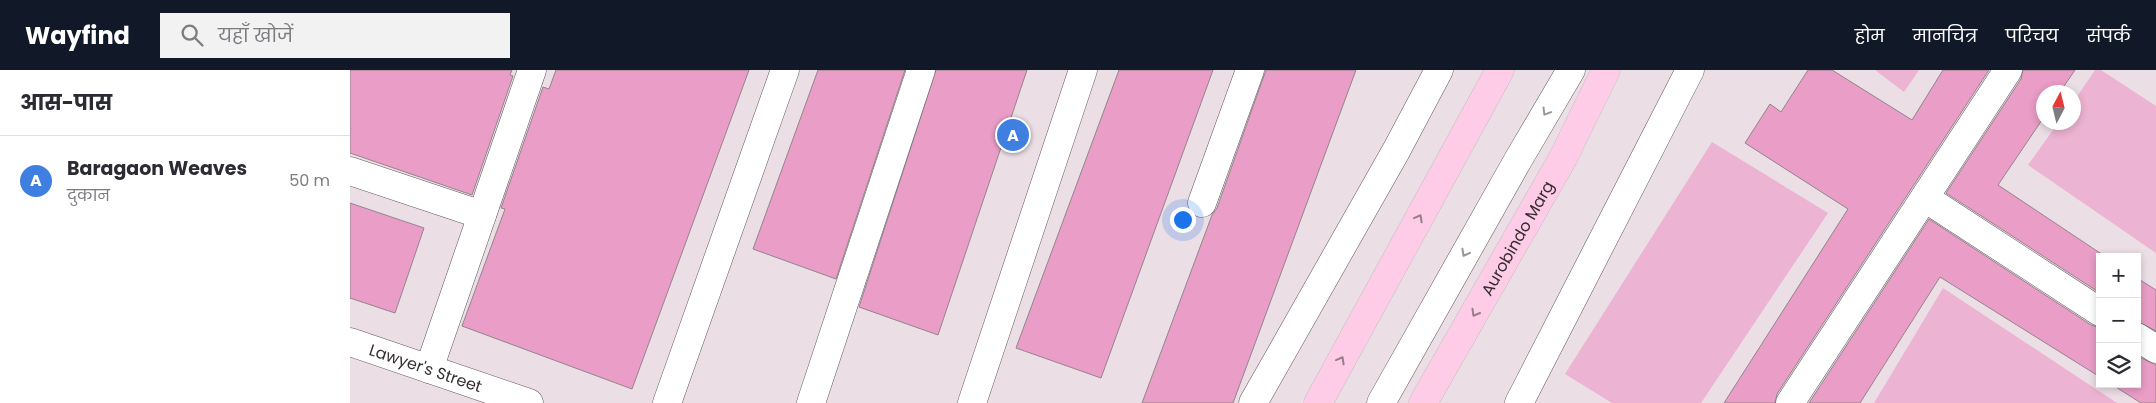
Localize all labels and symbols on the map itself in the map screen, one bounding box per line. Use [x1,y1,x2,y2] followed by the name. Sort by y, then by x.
[2036,85,2081,130] north arrow
[1542,106,1552,115] one-way arrow
[997,116,1029,154] pin: A
[1475,176,1559,300] street label: Aurobindo Marg
[1170,207,1196,233] your location
[1413,214,1423,223] one-way arrow
[1461,248,1471,257] one-way arrow
[1471,307,1481,316] one-way arrow
[366,338,485,398] street label: Lawyer's Street
[1335,357,1345,366] one-way arrow

